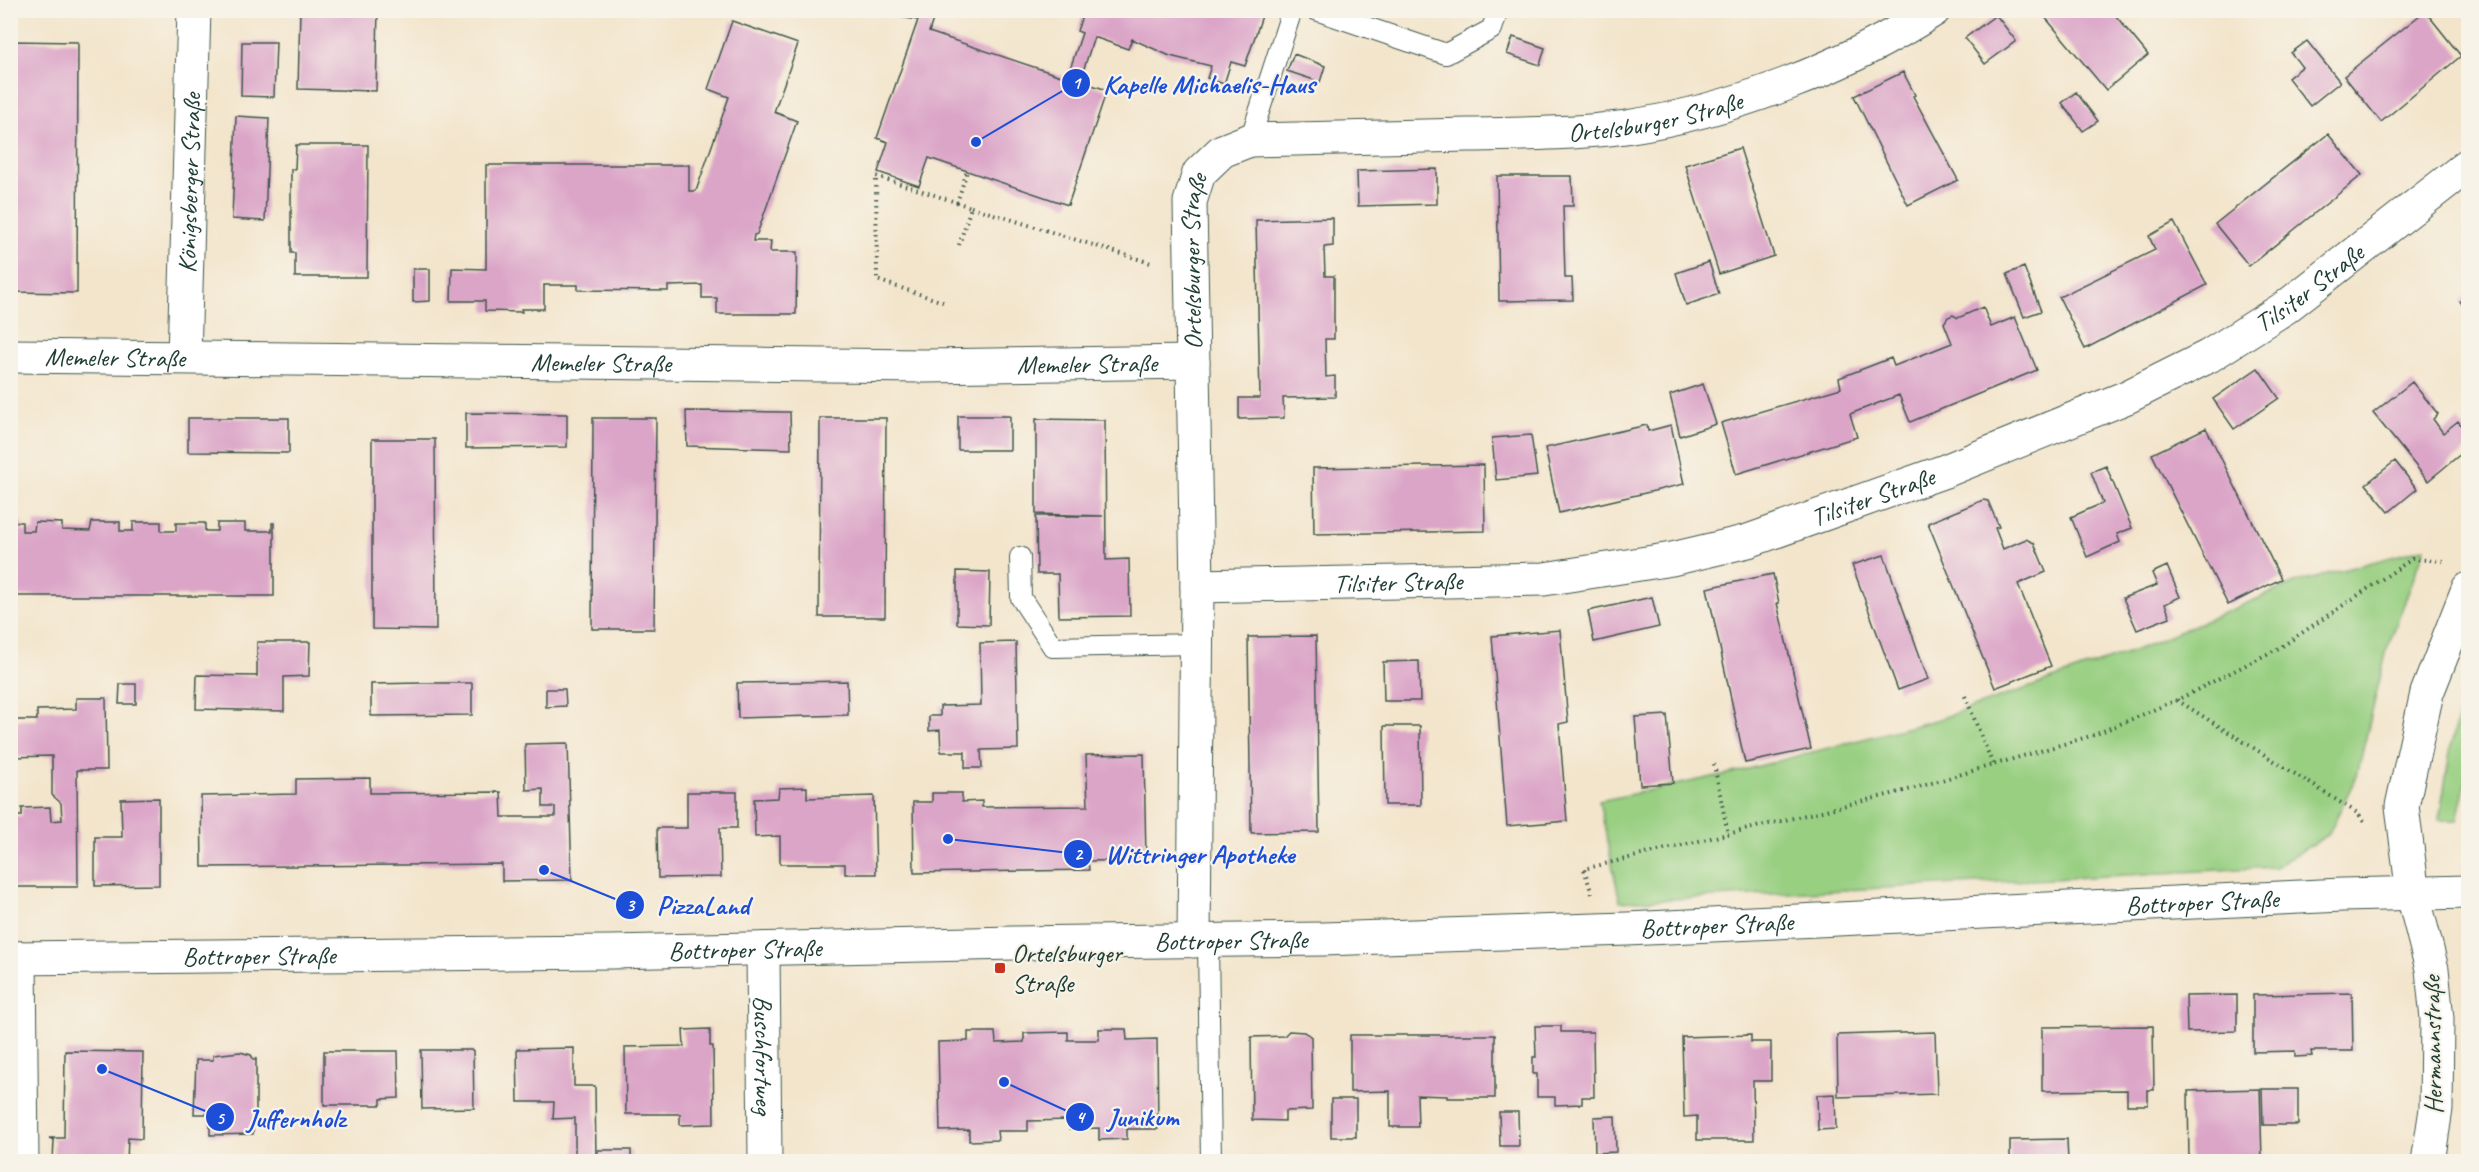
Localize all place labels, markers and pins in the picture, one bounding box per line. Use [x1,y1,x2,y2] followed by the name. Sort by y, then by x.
[1061,61,1327,106] callout: Kapelle Michaelis-Haus
[1063,831,1306,876] callout: Wittringer Apotheke
[615,882,761,927] callout: PizzaLand
[1012,937,1124,1000] place label: Ortelsburger Straße
[993,961,1007,975] marker: Ortelsburger Straße
[1065,1094,1190,1139] callout: Junikum
[205,1095,357,1140] callout: Juffernholz

